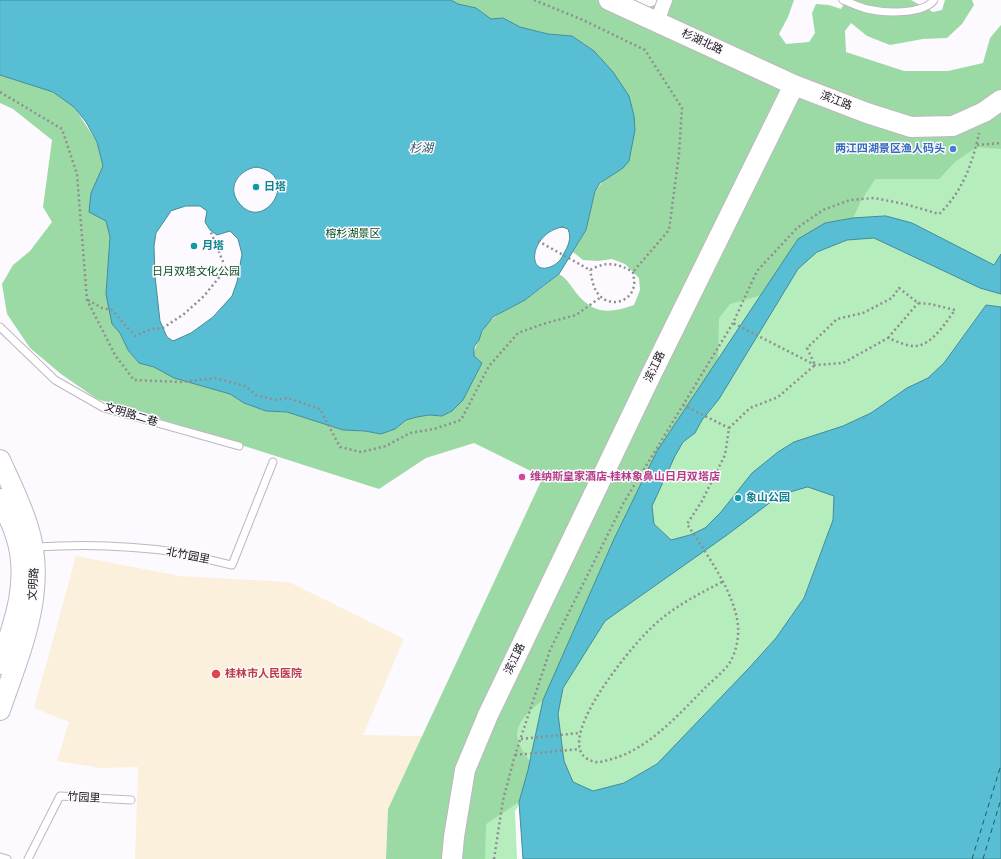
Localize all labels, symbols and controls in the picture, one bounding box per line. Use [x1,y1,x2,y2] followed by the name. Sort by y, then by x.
[679,27,725,57] street label: 杉湖北路
[818,89,854,113] street label: 滨江路
[409,142,433,156] water label: 杉湖
[835,142,945,156] place label: 两江四湖景区渔人码头
[948,144,958,154] marker: 两江四湖景区渔人码头
[264,180,286,194] place label: 日塔
[251,182,261,192] marker: 日塔
[326,227,380,241] park label: 榕杉湖景区
[202,239,224,253] place label: 月塔
[189,241,199,251] marker: 月塔
[152,265,240,279] park label: 日月双塔文化公园
[642,349,668,385] street label: 滨江路
[103,401,159,429] street label: 文明路二巷
[530,470,720,484] place label: 维纳斯皇家酒店-桂林象鼻山日月双塔店
[517,472,527,482] marker: 维纳斯皇家酒店-桂林象鼻山日月双塔店
[746,491,790,505] place label: 象山公园
[733,493,743,503] marker: 象山公园
[165,545,211,567] street label: 北竹园里
[26,567,42,601] street label: 文明路
[502,641,528,677] street label: 滨江路
[225,667,302,681] place label: 桂林市人民医院
[210,668,222,680] marker: 桂林市人民医院
[67,791,101,805] street label: 竹园里

